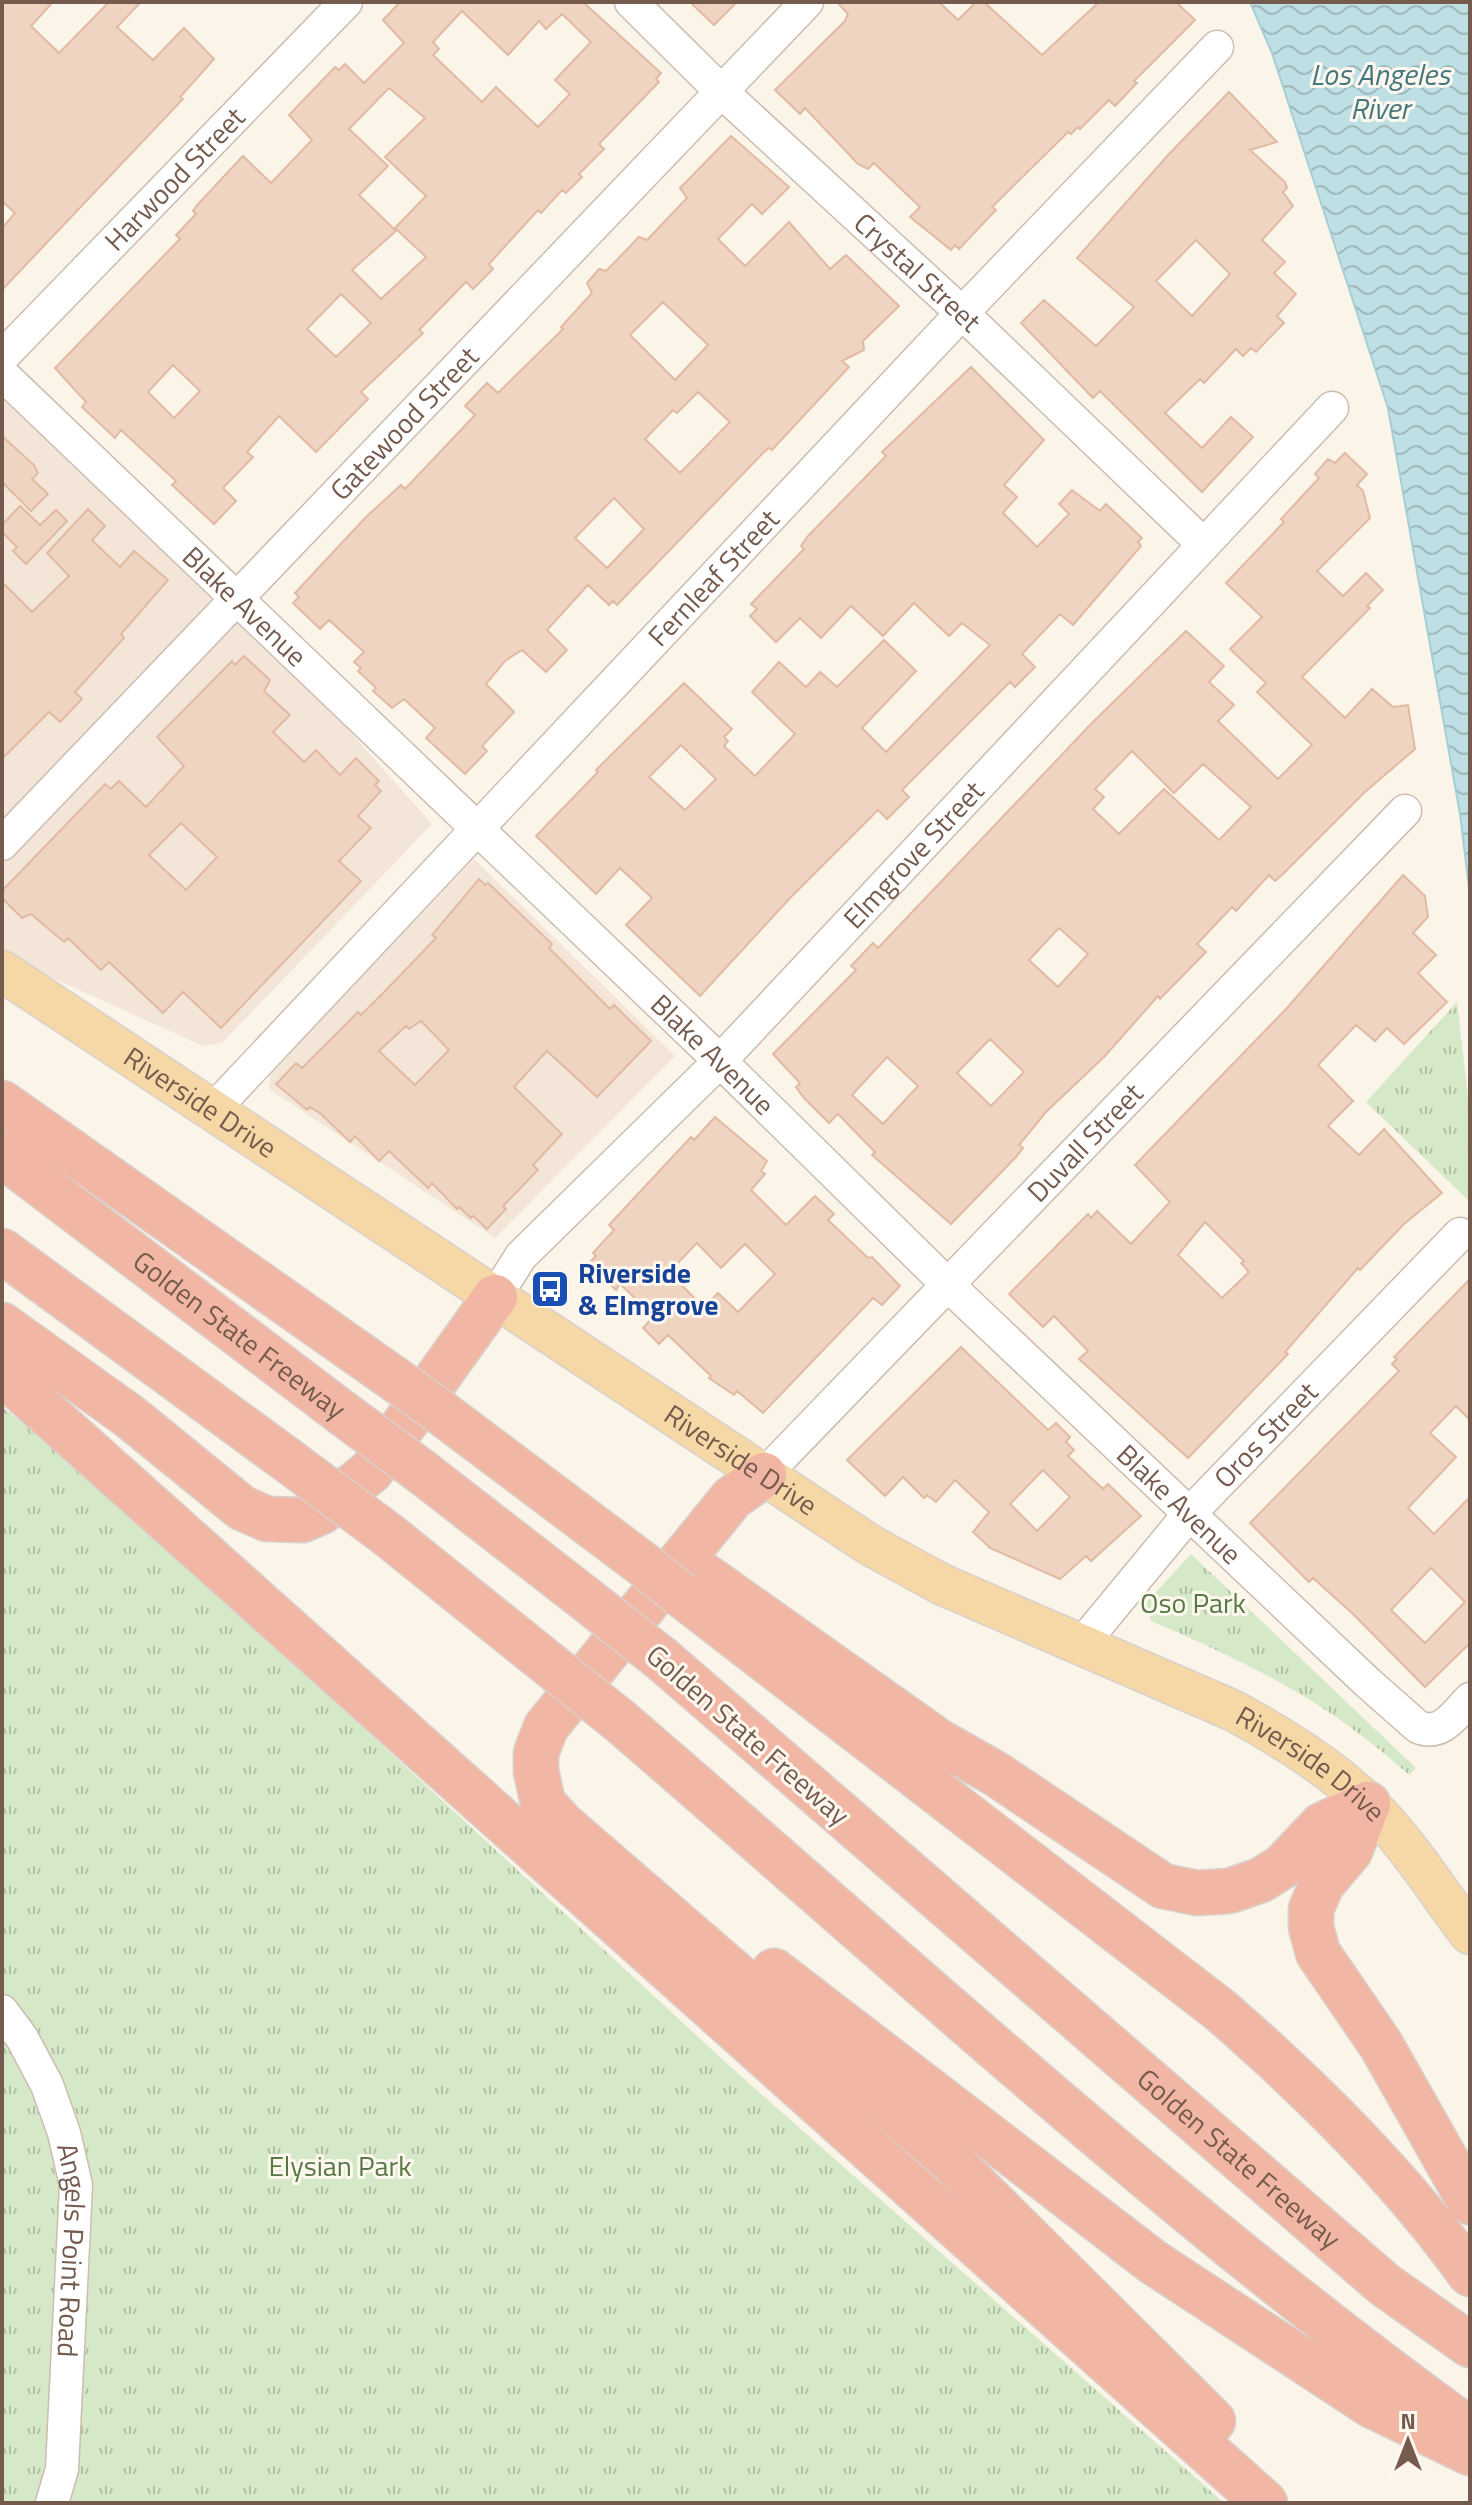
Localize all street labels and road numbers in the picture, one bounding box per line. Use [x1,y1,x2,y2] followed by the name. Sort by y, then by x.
[94,96,255,261] street label: Harwood Street
[845,202,992,342] street label: Crystal Street
[319,336,488,510] street label: Gatewood Street
[637,498,789,656] street label: Fernleaf Street
[173,536,317,676] street label: Blake Avenue
[833,770,994,938] street label: Elmgrove Street
[641,984,785,1125] street label: Blake Avenue
[116,1035,286,1168] street label: Riverside Drive
[1016,1073,1153,1212] street label: Duvall Street
[124,1240,356,1430] street label: Golden State Freeway
[1203,1371,1328,1498] street label: Oros Street
[656,1393,827,1526] street label: Riverside Drive
[1107,1434,1252,1574] street label: Blake Avenue
[637,1634,860,1835] street label: Golden State Freeway
[1228,1694,1396,1831] street label: Riverside Drive
[1128,2058,1351,2259] street label: Golden State Freeway
[46,2139,98,2358] street label: Angels Point Road

